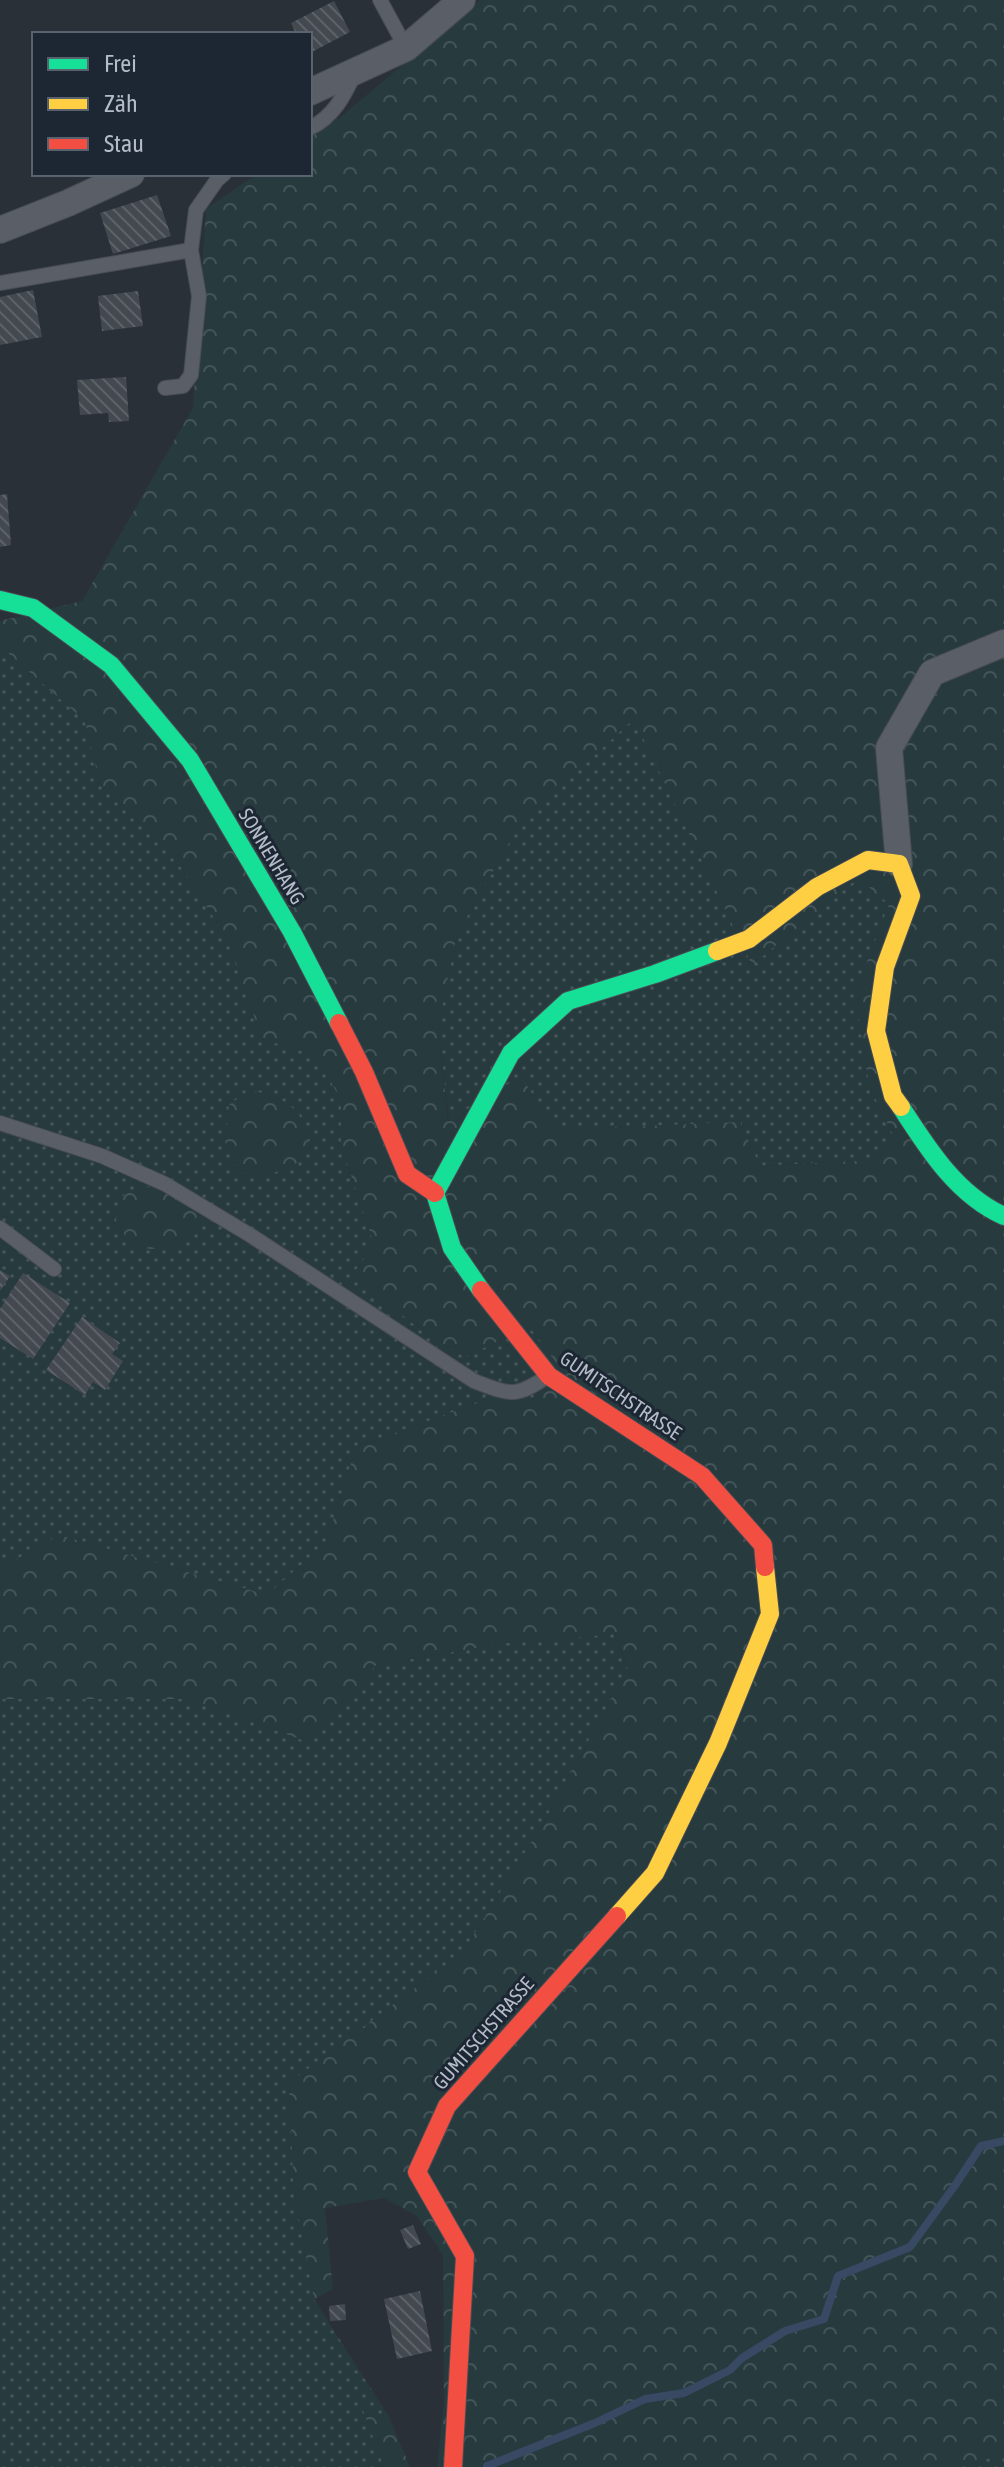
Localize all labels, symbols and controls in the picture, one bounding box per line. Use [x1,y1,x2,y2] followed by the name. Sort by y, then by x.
[32,32,312,176] legend
[104,50,137,77] text: Frei
[104,90,138,117] text: Zäh
[104,130,144,157] text: Stau
[234,804,310,908] street label: SONNENHANG
[556,1346,686,1444] street label: GUMITSCHSTRASSE
[428,1972,538,2094] street label: GUMITSCHSTRASSE

